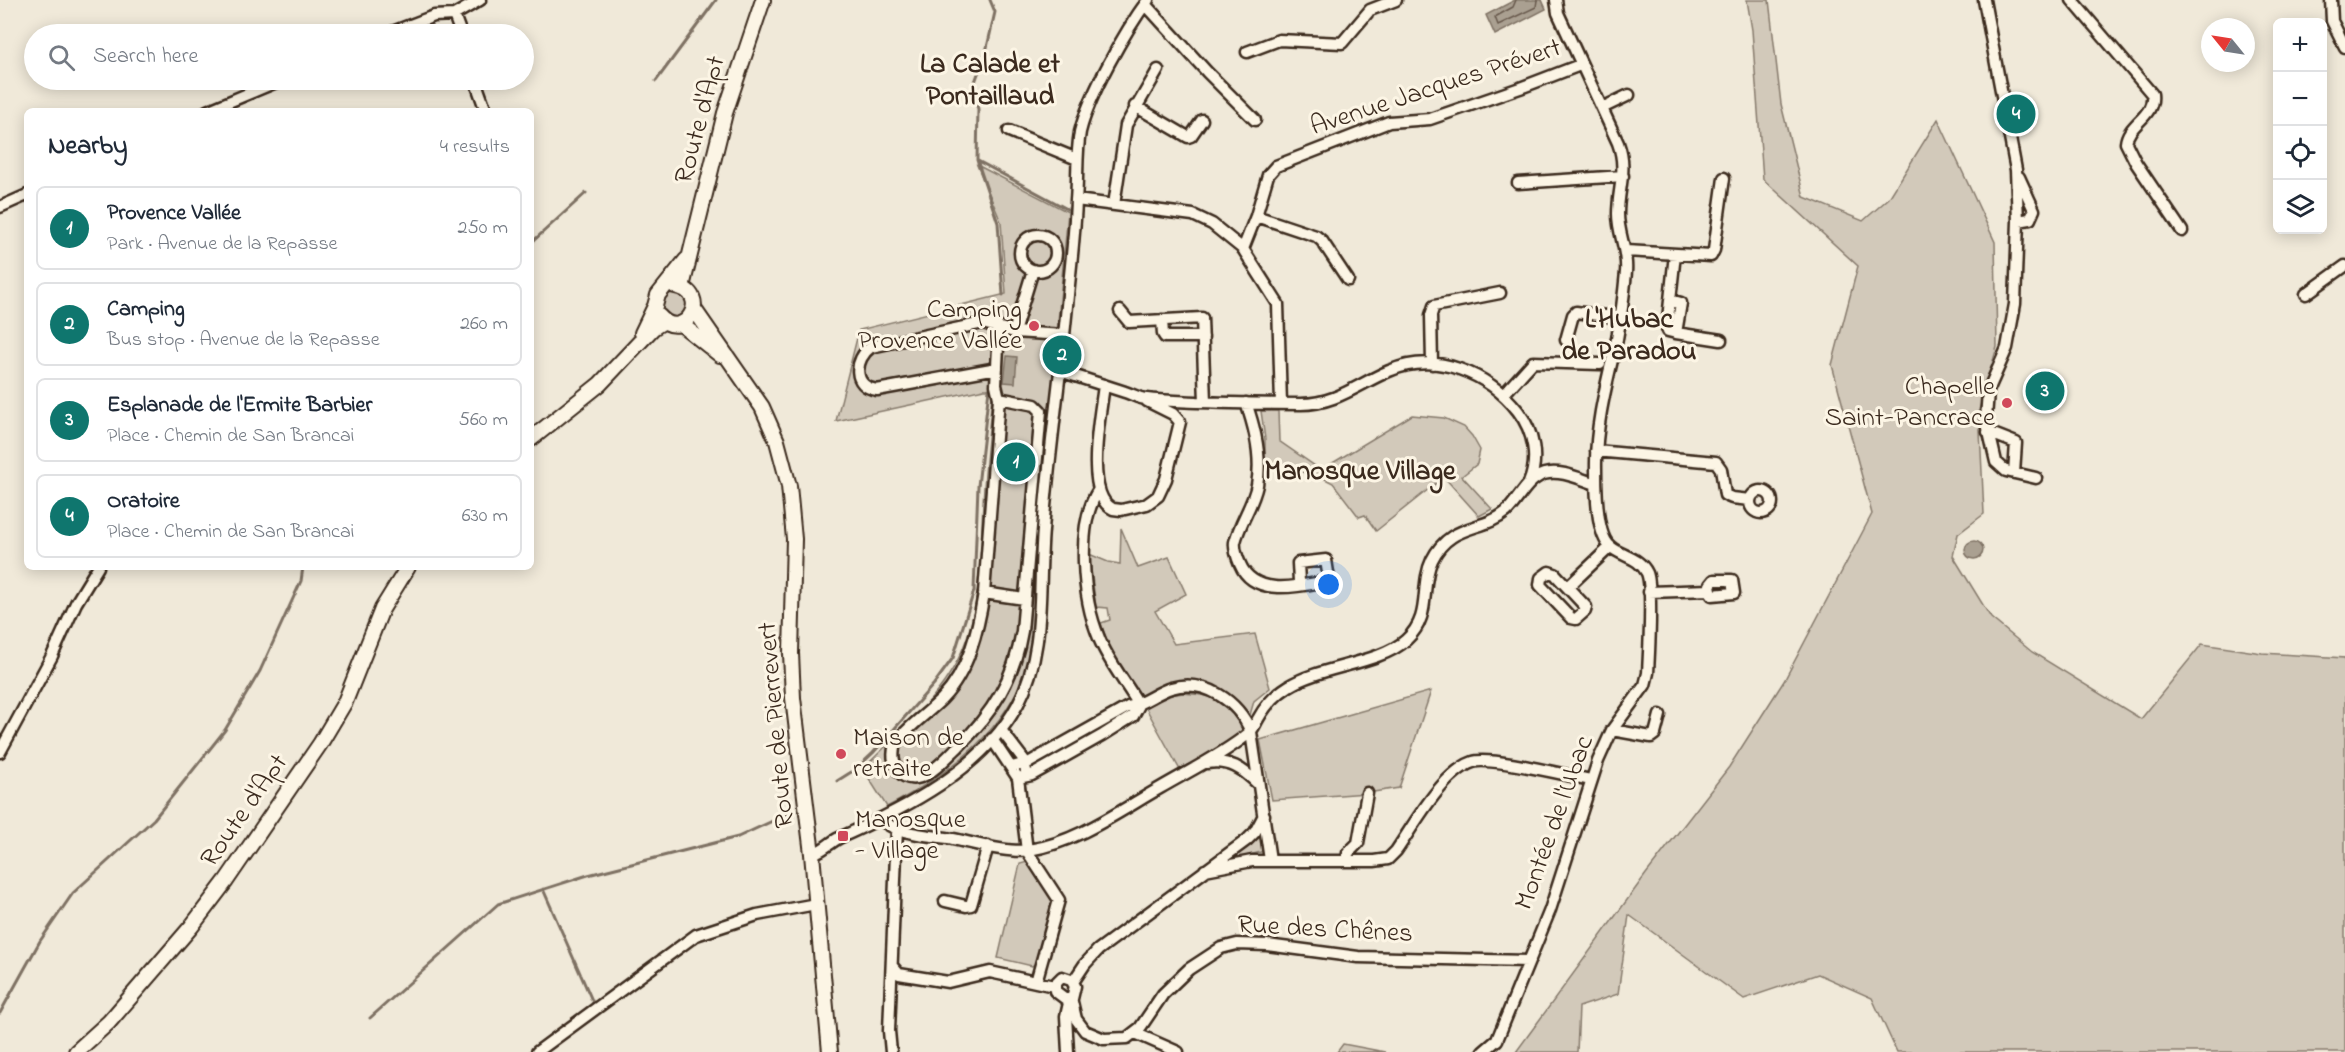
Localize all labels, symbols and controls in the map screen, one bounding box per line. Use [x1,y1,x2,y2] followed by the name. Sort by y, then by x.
[2201,18,2255,72] north arrow
[2273,18,2327,234] map controls
[2273,18,2327,72] button: +
[24,24,534,90] search box
[1306,29,1566,147] street label: Avenue Jacques Prévert
[45,41,78,74] icon: search
[93,41,198,73] text: Search here
[920,45,1061,118] district label: La Calade et Pontaillaud
[665,52,737,188] street label: Route d'Apt
[2273,72,2327,126] button: −
[1996,92,2036,136] pin: 4
[2273,126,2327,180] button: locate
[48,128,127,166] text: Nearby
[440,133,510,162] text: 4 results
[2273,180,2327,234] button: layers
[107,198,241,230] text: Provence Vallée
[66,214,73,243] text: 1
[457,214,508,243] text: 250 m
[107,230,338,259] text: Park · Avenue de la Repasse
[858,291,1023,361] place label: Camping Provence Vallée
[107,294,185,326] text: Camping
[1562,300,1697,373] district label: L'Hubac de Paradou
[65,310,74,339] text: 2
[460,310,508,339] text: 260 m
[1027,319,1041,333] marker: Camping Provence Vallée
[107,326,380,355] text: Bus stop · Avenue de la Repasse
[1042,332,1082,378] pin: 2
[1825,368,1996,438] place label: Chapelle Saint-Pancrace
[2026,368,2064,414] pin: 3
[107,390,372,422] text: Esplanade de l'Ermite Barbier
[2000,396,2014,410] marker: Chapelle Saint-Pancrace
[65,406,74,435] text: 3
[459,406,508,435] text: 560 m
[107,422,354,451] text: Place · Chemin de San Brancai
[996,440,1036,484] pin: 1
[1264,452,1457,494] district label: Manosque Village
[107,486,180,518] text: Oratoire
[65,502,74,531] text: 4
[462,502,508,531] text: 630 m
[107,518,354,547] text: Place · Chemin de San Brancai
[1314,570,1343,599] your location
[749,620,805,830] street label: Route de Pierrevert
[853,719,965,789] place label: Maison de retraite
[1505,730,1605,916] street label: Montée de l'Ubac
[192,746,298,876] street label: Route d'Apt
[834,747,848,761] marker: Maison de retraite
[855,801,967,871] place label: Manosque - Village
[836,829,850,843] marker: Manosque - Village
[1236,906,1414,954] street label: Rue des Chênes

